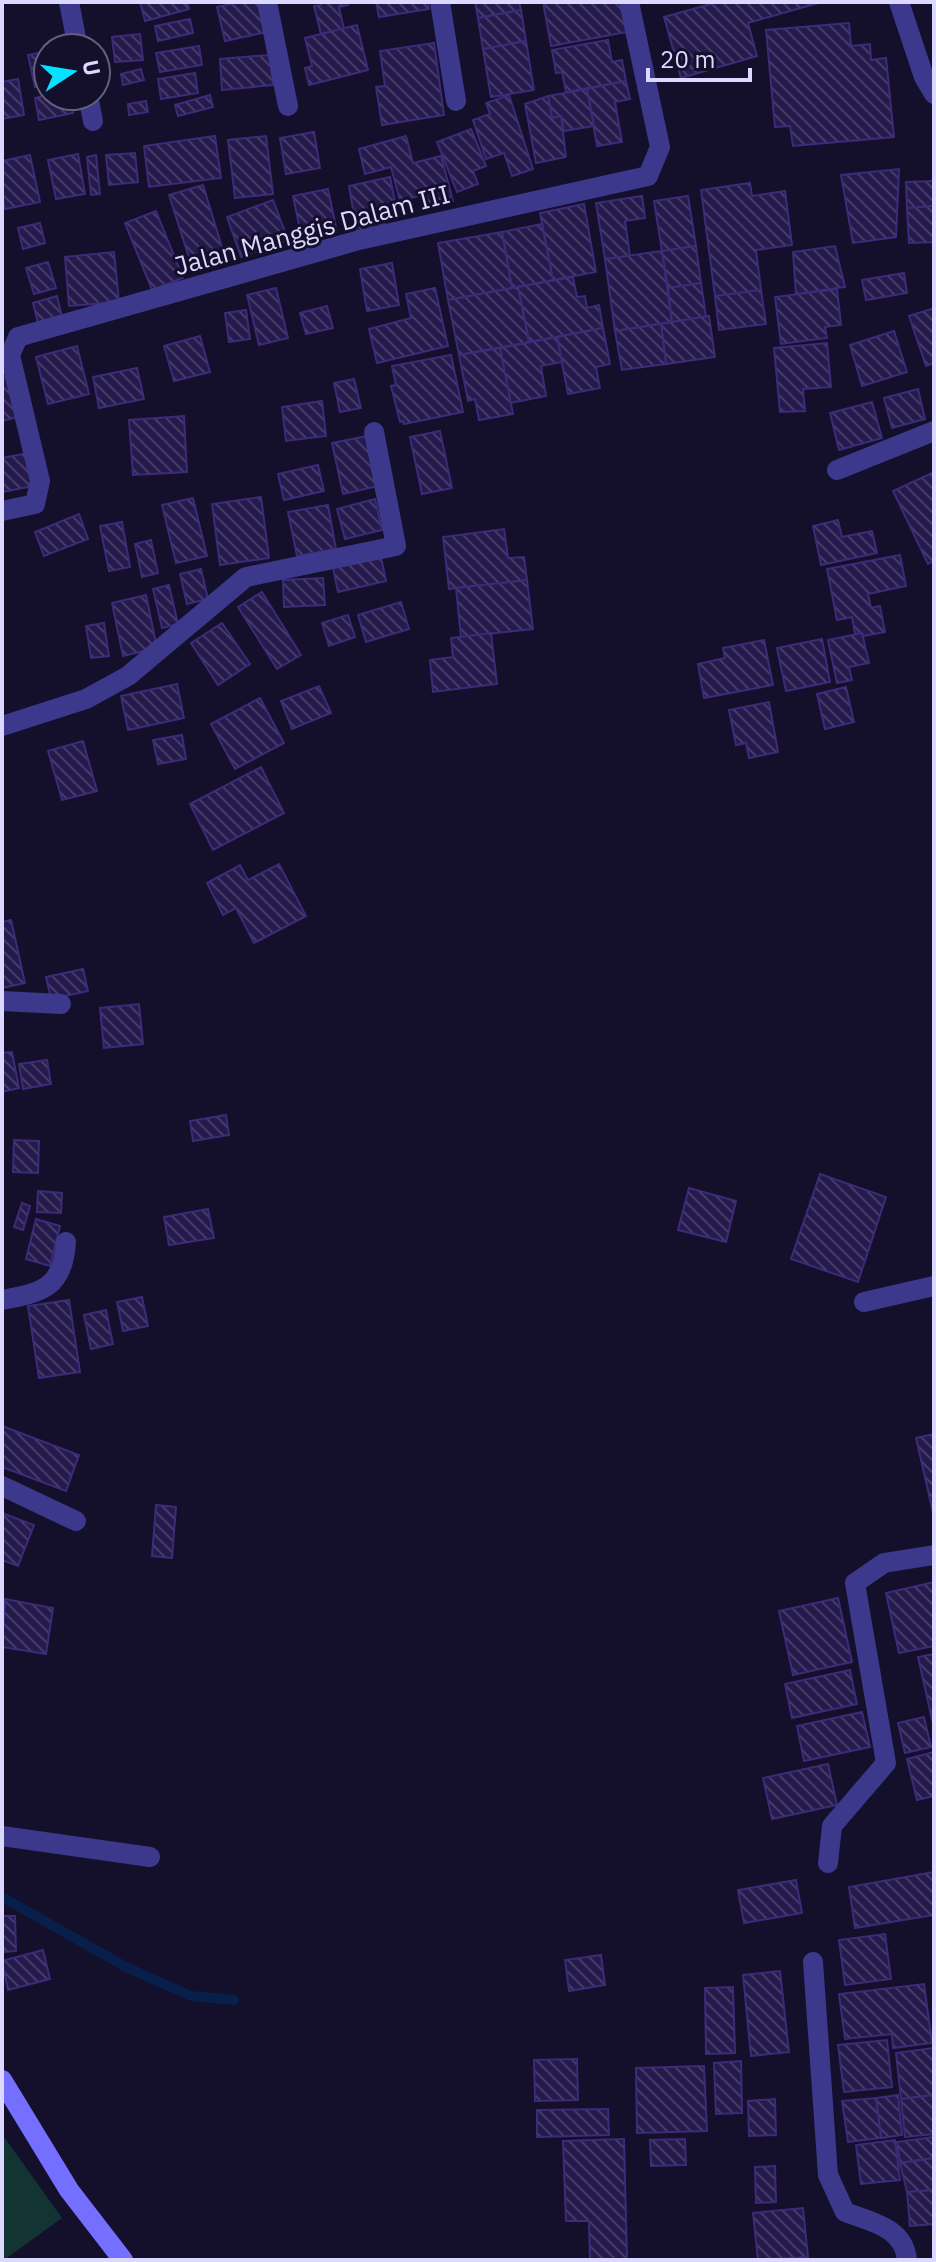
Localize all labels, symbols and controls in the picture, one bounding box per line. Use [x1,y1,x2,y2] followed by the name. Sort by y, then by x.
[32,32,112,112] north arrow
[648,32,750,82] scale bar
[660,43,715,75] text: 20 m
[76,57,108,78] text: U
[170,176,453,282] street label: Jalan Manggis Dalam III

